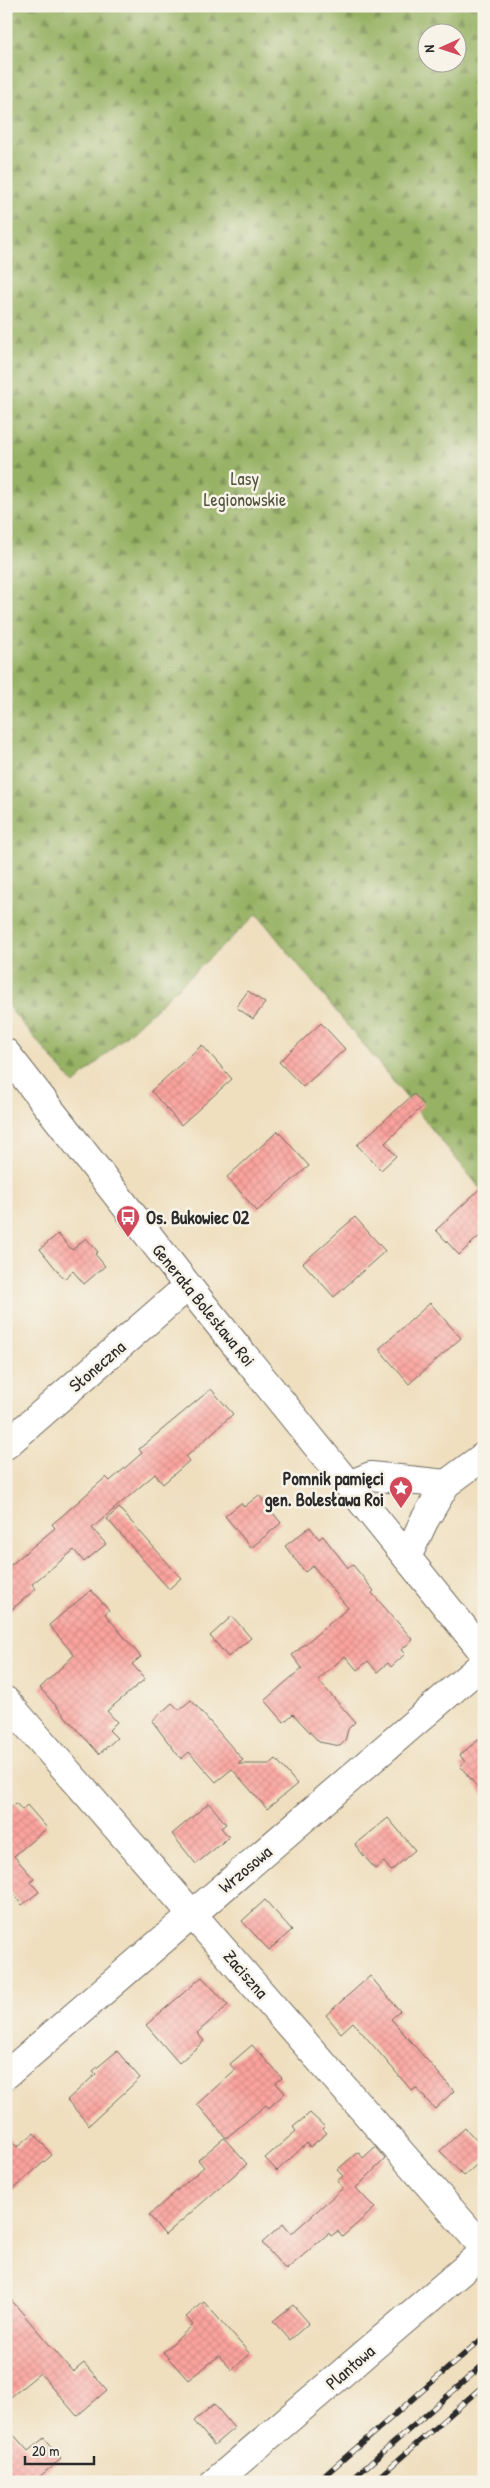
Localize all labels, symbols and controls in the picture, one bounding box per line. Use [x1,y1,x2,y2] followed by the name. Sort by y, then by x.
[418,22,468,72] north arrow
[419,44,438,53] text: N
[204,466,286,512] park label: Lasy Legionowskie
[115,1204,141,1238] bus stop icon: Os. Bukowiec 02
[146,1205,250,1230] place label: Os. Bukowiec 02
[147,1238,261,1372] street label: Generała Bolesława Roi
[63,1334,131,1398] street label: Słoneczna
[265,1466,384,1513] place label: Pomnik pamięci gen. Bolesława Roi
[388,1475,414,1509] place icon: Pomnik pamięci gen. Bolesława Roi
[213,1839,277,1899] street label: Wrzosowa
[218,1944,274,2004] street label: Zaciszna
[320,2339,380,2395] street label: Plantowa
[25,2433,94,2465] scale bar
[32,2440,59,2461] text: 20 m

